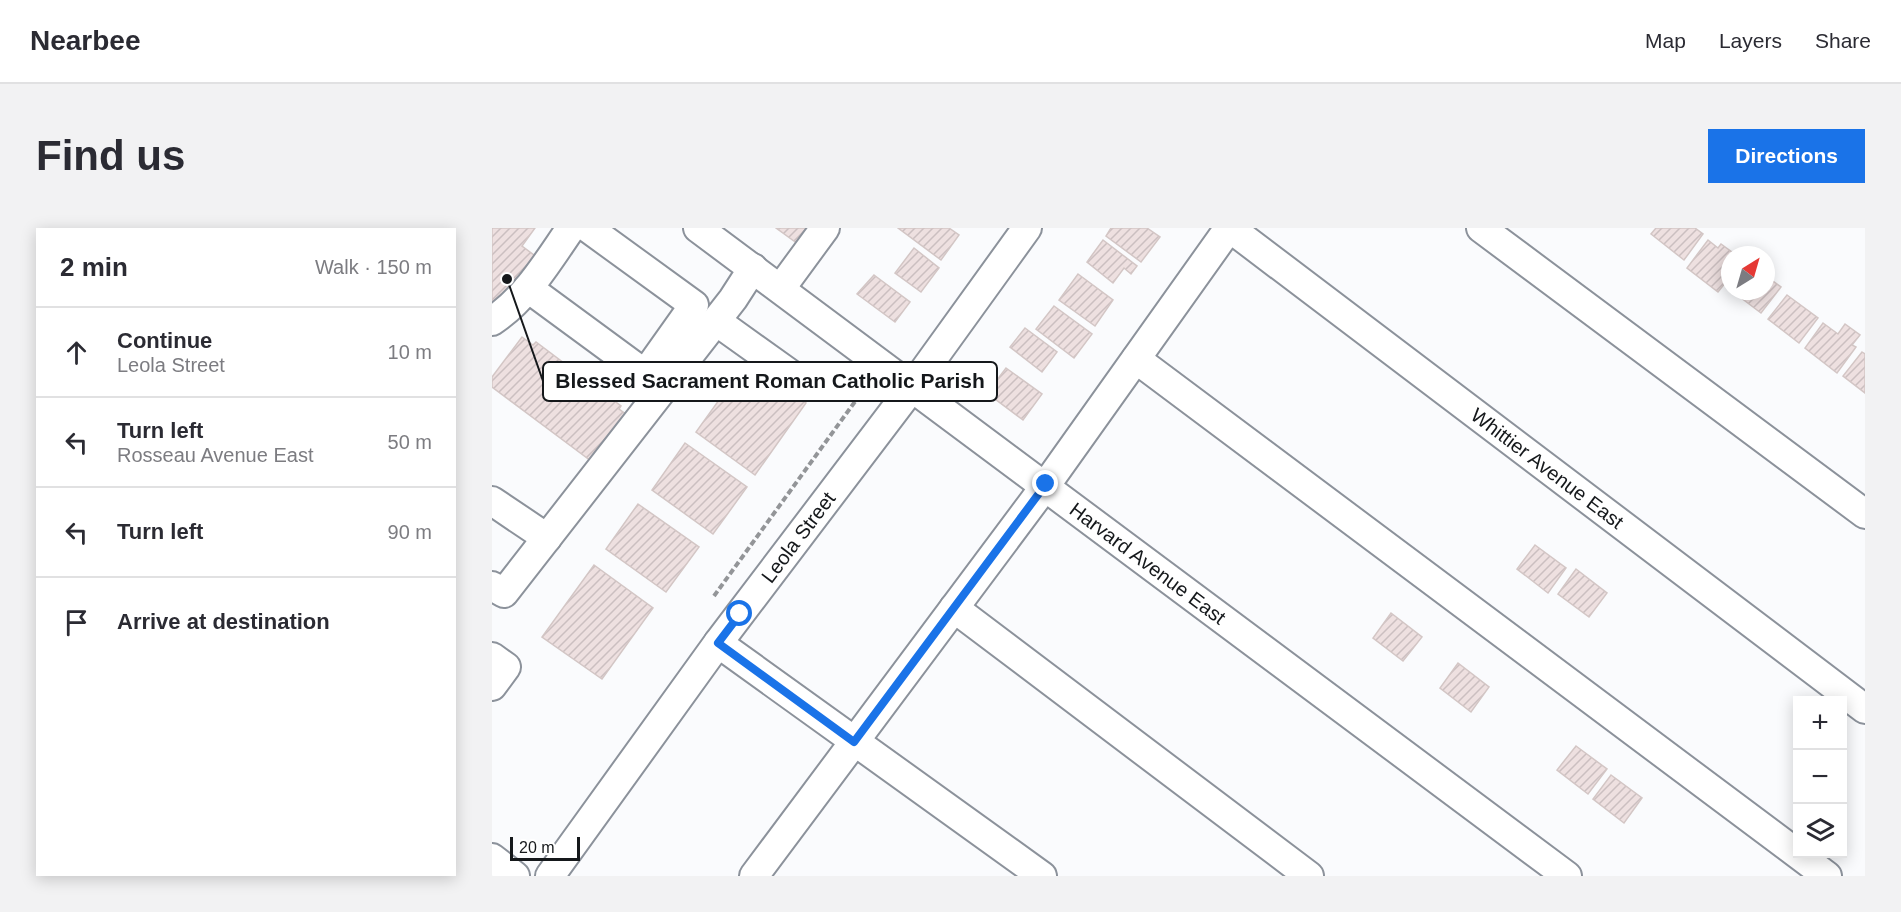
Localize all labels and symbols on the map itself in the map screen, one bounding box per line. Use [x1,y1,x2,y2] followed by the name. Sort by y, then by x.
[1721,246,1775,300] north arrow
[543,362,997,401] callout: Blessed Sacrament Roman Catholic Parish
[555,369,985,392] text: Blessed Sacrament Roman Catholic Parish
[1467,404,1628,533] street label: Whittier Avenue East
[1032,470,1058,496] route end
[757,487,840,587] street label: Leola Street
[1066,498,1230,629] street label: Harvard Avenue East
[726,600,752,626] route start
[510,834,580,862] scale bar

